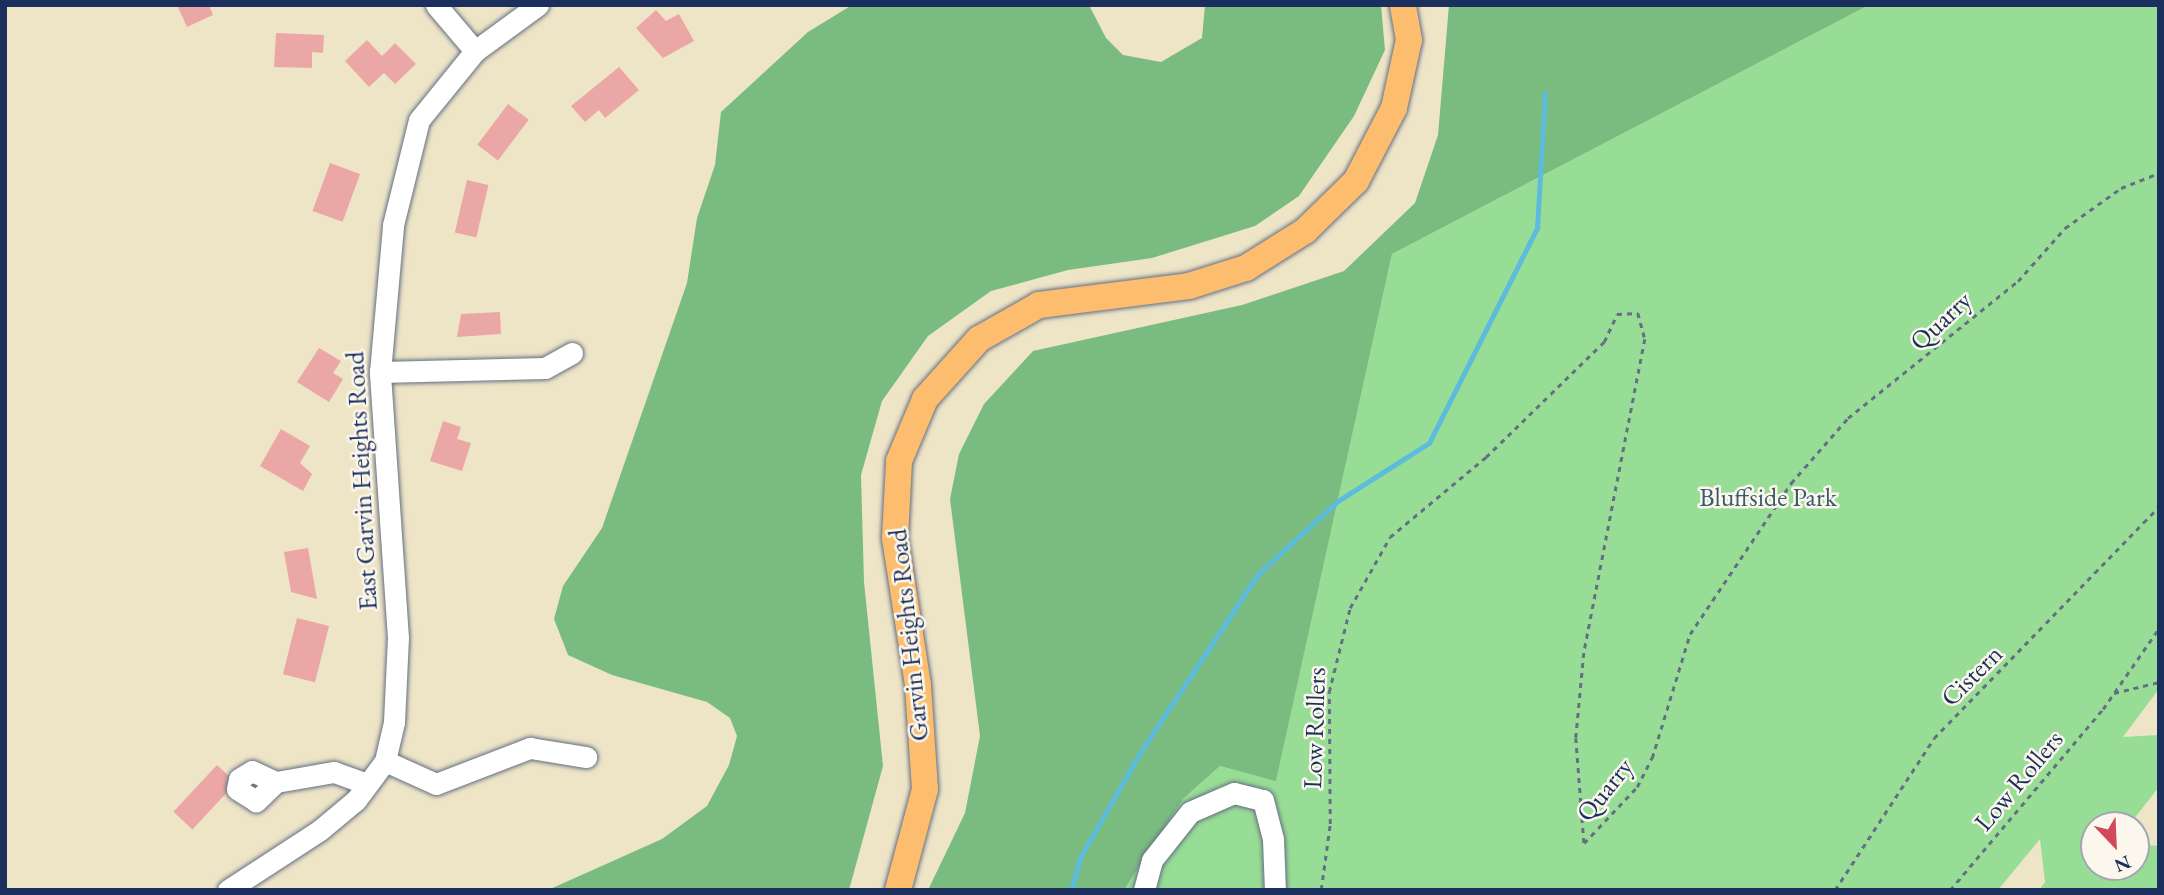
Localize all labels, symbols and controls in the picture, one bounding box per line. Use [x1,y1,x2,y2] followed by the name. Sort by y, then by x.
[1904,285,1978,357] street label: Quarry
[340,351,384,611] street label: East Garvin Heights Road
[1699,482,1837,514] park label: Bluffside Park
[882,527,936,743] street label: Garvin Heights Road
[1935,639,2009,713] street label: Cistern
[1297,667,1333,789] street label: Low Rollers
[1968,724,2070,838] street label: Low Rollers
[1570,752,1640,828] street label: Quarry
[2080,811,2150,881] north arrow
[2111,849,2135,878] text: N

